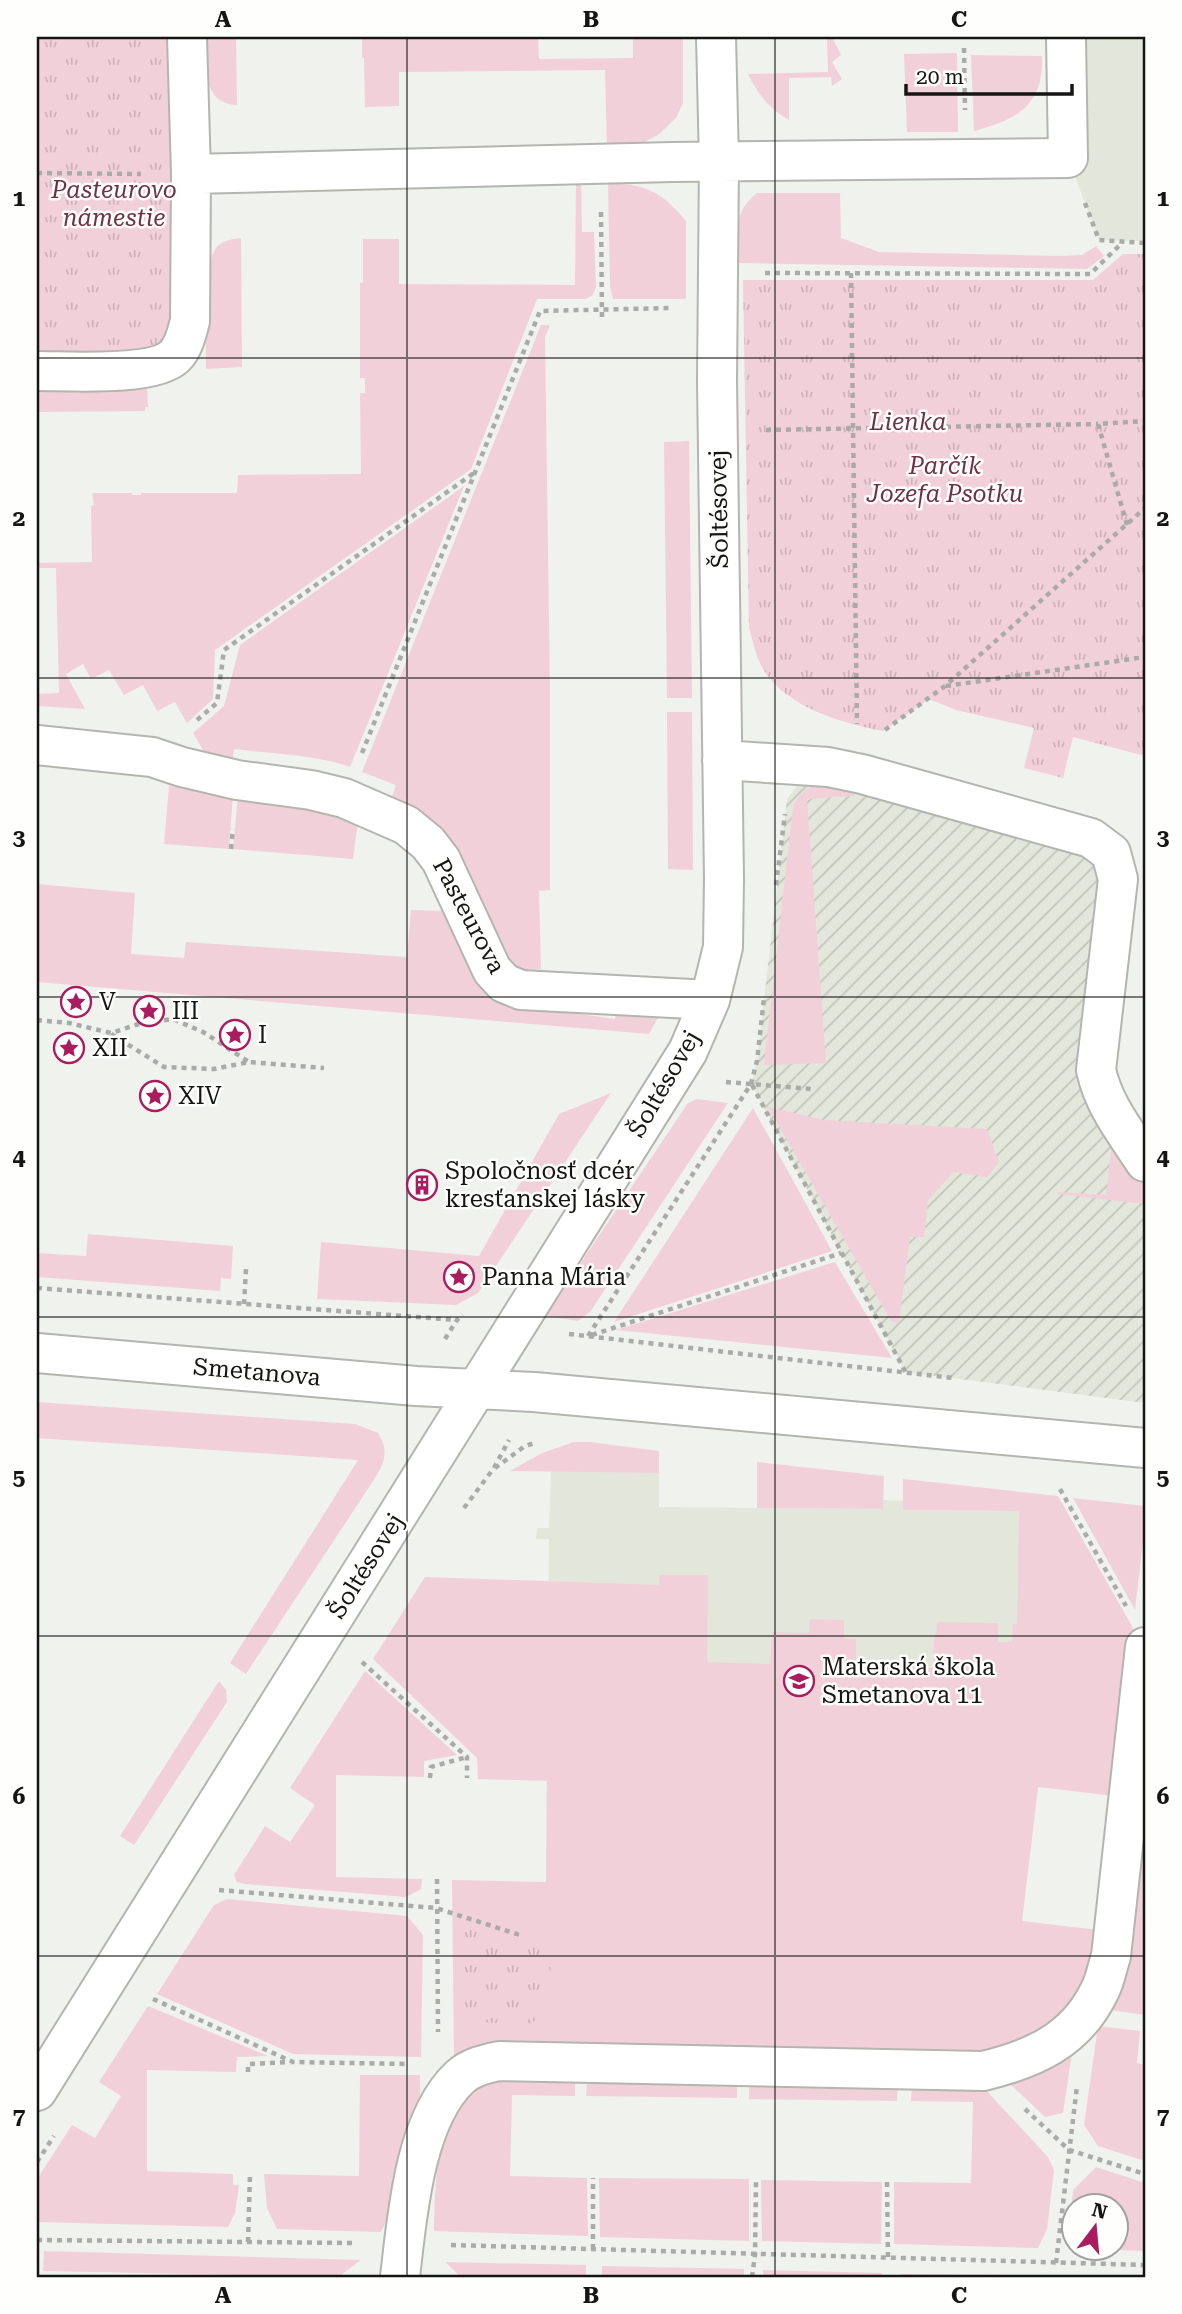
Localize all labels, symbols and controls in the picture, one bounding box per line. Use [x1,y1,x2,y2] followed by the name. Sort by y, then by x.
[215,6,232,33] text: A
[583,6,599,33] text: B
[951,6,967,33] text: C
[906,52,1072,96] scale bar
[916,65,964,89] text: 20 m
[50,176,177,232] park label: Pasteurovo námestie
[13,185,26,212] text: 1
[1157,185,1170,212] text: 1
[869,408,946,436] park label: Lienka
[703,449,734,569] street label: Šoltésovej
[866,452,1023,508] park label: Parčík Jozefa Psotku
[13,505,25,532] text: 2
[1157,505,1169,532] text: 2
[13,824,26,851] text: 3
[1157,824,1170,851] text: 3
[427,854,511,978] street label: Pasteurova
[59,985,93,1019] place icon: V
[99,988,116,1016] place label: V
[132,994,166,1028] place icon: III
[172,997,199,1025] place label: III
[218,1018,252,1052] place icon: I
[258,1021,267,1049] place label: I
[621,1025,706,1142] street label: Šoltésovej
[52,1031,86,1065] place icon: XII
[92,1034,128,1062] place label: XII
[138,1079,172,1113] place icon: XIV
[178,1082,222,1110] place label: XIV
[13,1144,26,1171] text: 4
[1157,1144,1170,1171] text: 4
[445,1157,646,1213] place label: Spoločnosť dcér kresťanskej lásky
[405,1168,439,1202] building icon: Spoločnosť dcér kresťanskej lásky
[442,1260,476,1294] place icon: Panna Mária
[482,1263,626,1291] place label: Panna Mária
[192,1352,322,1392] street label: Smetanova
[13,1464,26,1491] text: 5
[1157,1464,1170,1491] text: 5
[322,1508,409,1624] street label: Šoltésovej
[822,1653,995,1709] place label: Materská škola Smetanova 11
[782,1664,816,1698] school or university icon: Materská škola Smetanova 11
[13,1783,26,1810] text: 6
[1157,1783,1170,1810] text: 6
[13,2103,26,2130] text: 7
[1157,2103,1170,2130] text: 7
[1060,2192,1130,2262] north arrow
[1089,2198,1110,2224] text: N
[215,2282,232,2309] text: A
[583,2282,599,2309] text: B
[951,2282,967,2309] text: C

